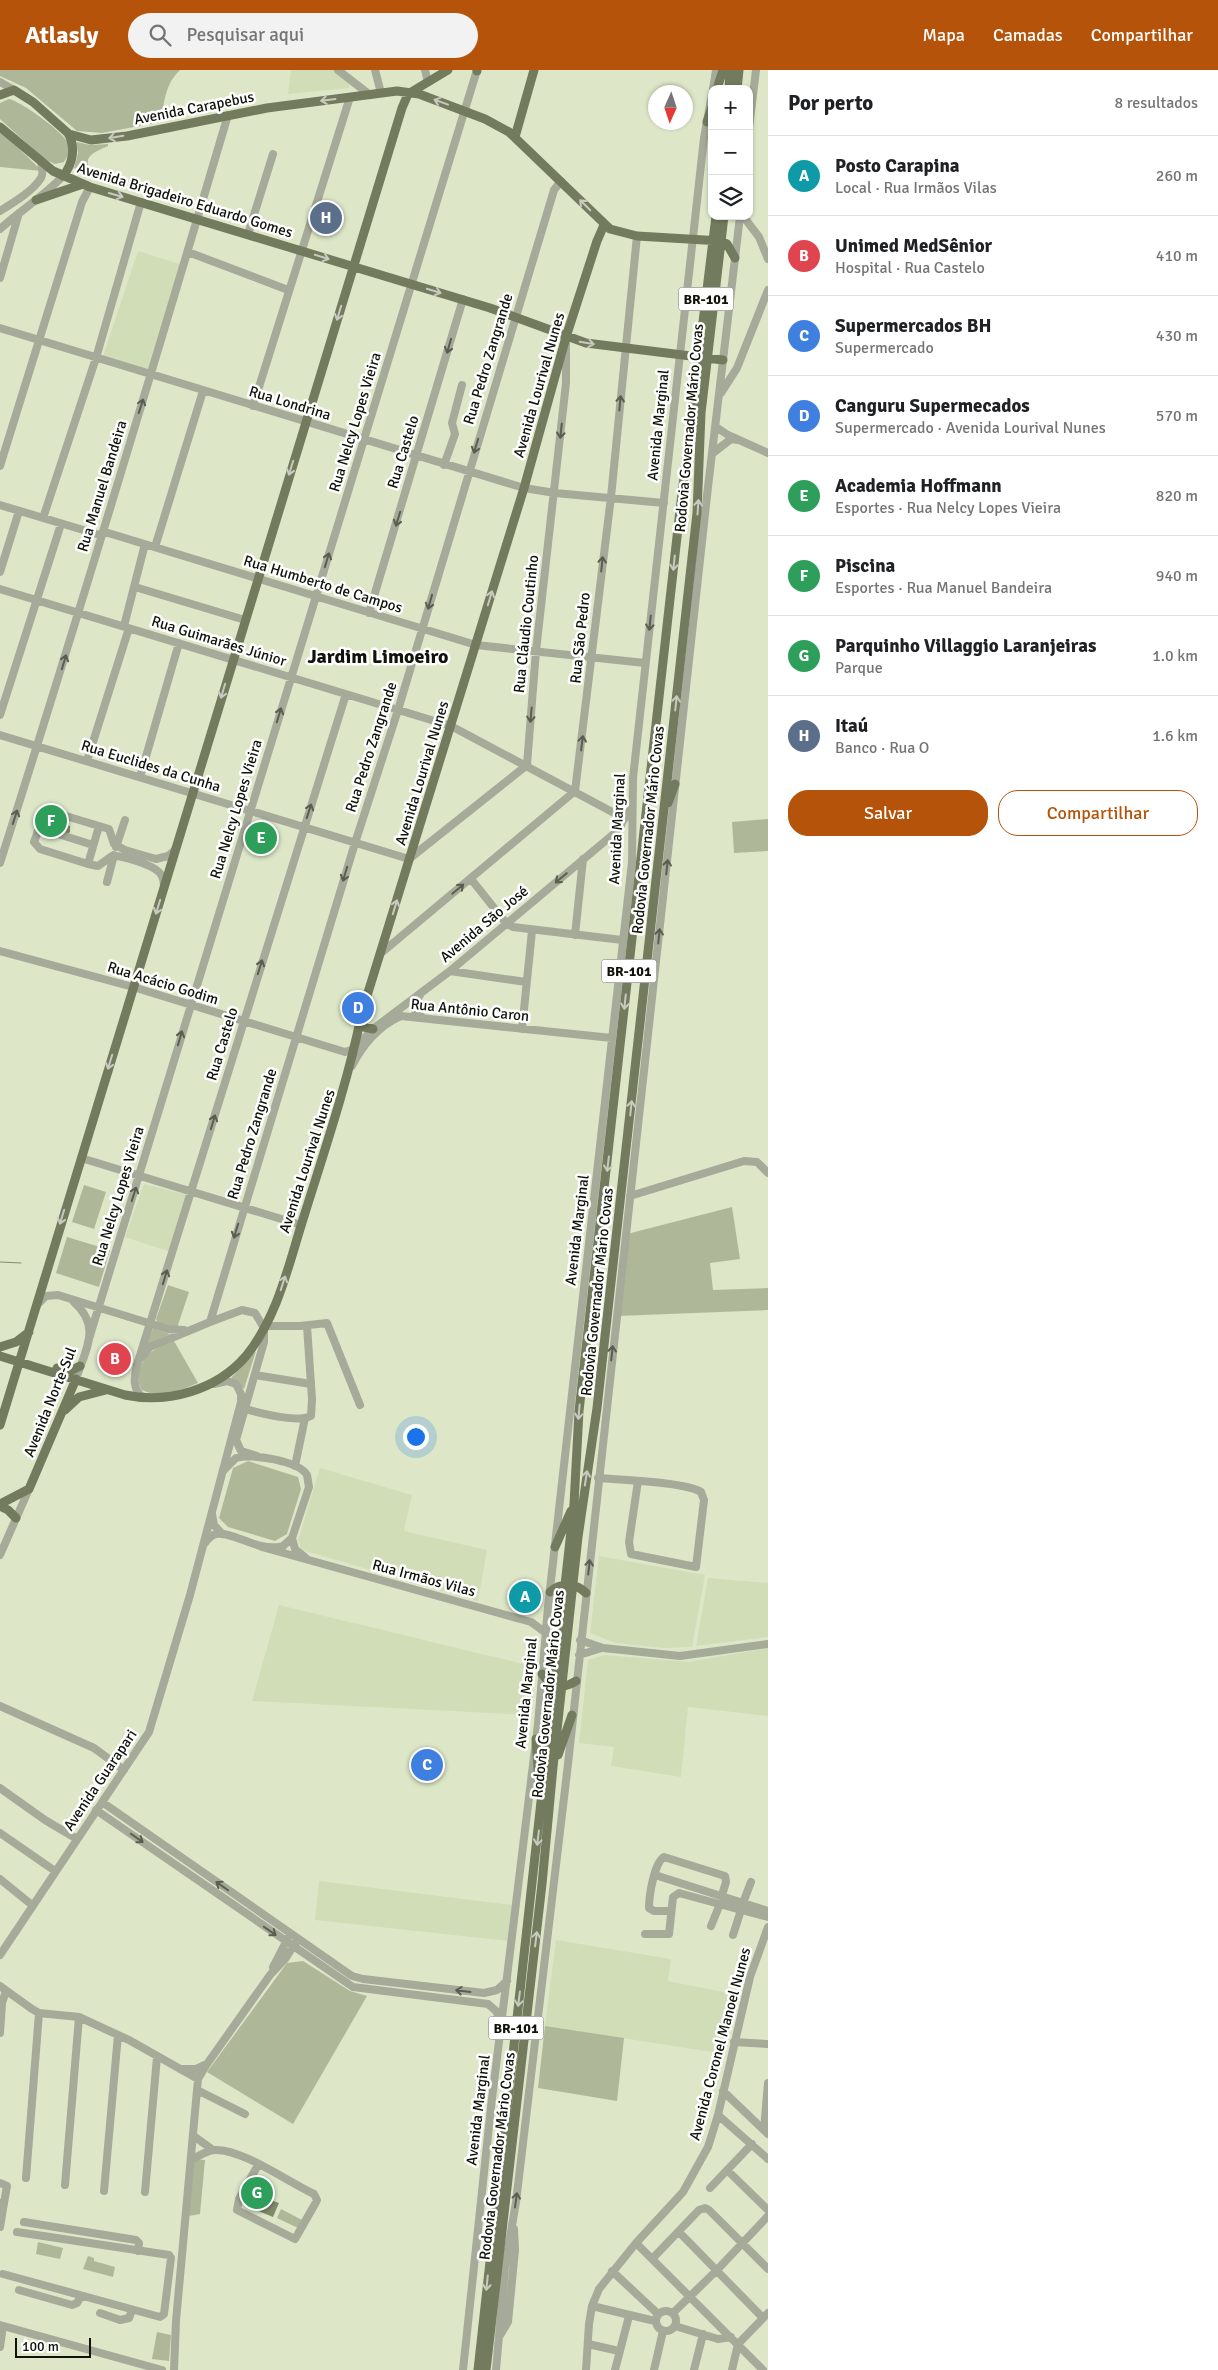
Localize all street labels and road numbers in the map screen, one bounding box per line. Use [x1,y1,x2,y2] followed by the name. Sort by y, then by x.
[132,87,256,128] street label: Avenida Carapebus
[75,159,295,242] street label: Avenida Brigadeiro Eduardo Gomes
[678,288,734,310] road number: BR-101
[459,291,517,427] street label: Rua Pedro Zangrande
[510,310,568,460] street label: Avenida Lourival Nunes
[671,323,707,533] street label: Rodovia Governador Mário Covas
[325,350,385,494] street label: Rua Nelcy Lopes Vieira
[643,369,673,481] street label: Avenida Marginal
[247,382,333,424] street label: Rua Londrina
[383,413,423,491] street label: Rua Castelo
[73,418,131,554] street label: Rua Manuel Bandeira
[241,551,405,617] street label: Rua Humberto de Campos
[510,554,542,694] street label: Rua Cláudio Coutinho
[566,591,594,684] street label: Rua São Pedro
[149,612,289,670] street label: Rua Guimarães Júnior
[341,679,401,815] street label: Rua Pedro Zangrande
[391,698,453,847] street label: Avenida Lourival Nunes
[628,725,668,935] street label: Rodovia Governador Mário Covas
[79,736,223,796] street label: Rua Euclides da Cunha
[206,737,266,881] street label: Rua Nelcy Lopes Vieira
[605,773,629,885] street label: Avenida Marginal
[436,882,532,966] street label: Avenida São José
[105,958,221,1008] street label: Rua Acácio Godim
[602,959,656,982] road number: BR-101
[410,995,530,1025] street label: Rua Antônio Caron
[202,1005,242,1083] street label: Rua Castelo
[223,1066,281,1202] street label: Rua Pedro Zangrande
[275,1086,339,1235] street label: Avenida Lourival Nunes
[88,1124,148,1268] street label: Rua Nelcy Lopes Vieira
[561,1174,593,1286] street label: Avenida Marginal
[577,1187,617,1397] street label: Rodovia Governador Mário Covas
[20,1344,80,1460] street label: Avenida Norte-Sul
[370,1556,478,1601] street label: Rua Irmãos Vilas
[528,1589,568,1799] street label: Rodovia Governador Mário Covas
[511,1637,541,1749] street label: Avenida Marginal
[60,1726,140,1834] street label: Avenida Guarapari
[686,1945,755,2142] street label: Avenida Coronel Manoel Nunes
[488,2016,544,2040] road number: BR-101
[475,2051,519,2261] street label: Rodovia Governador Mário Covas
[462,2054,494,2166] street label: Avenida Marginal

